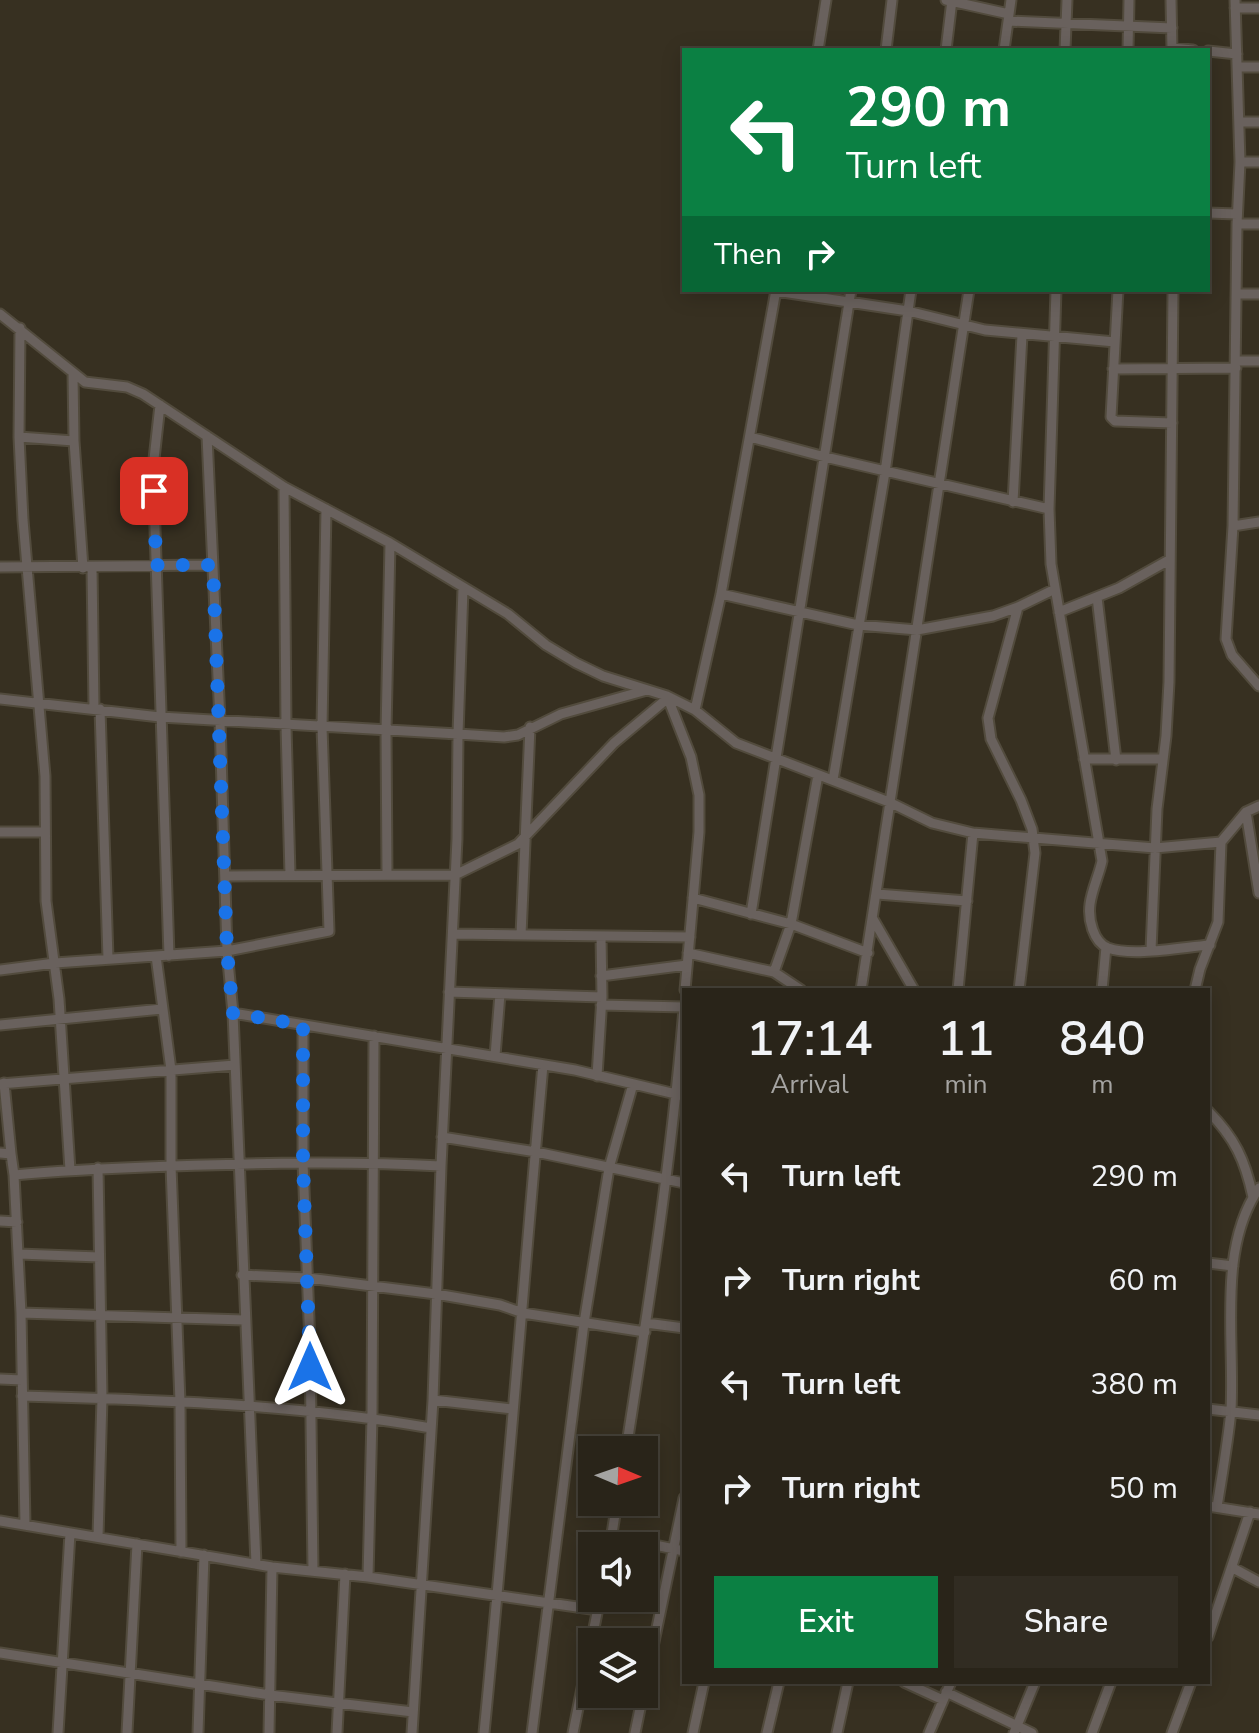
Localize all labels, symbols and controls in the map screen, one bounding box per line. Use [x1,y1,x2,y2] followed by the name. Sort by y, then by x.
[846,69,1011,146] text: 290 m
[714,80,818,184] icon: left
[846,142,981,191] text: Turn left
[798,232,842,276] icon: right
[714,234,782,275] text: Then
[120,457,188,525] pin
[132,469,176,513] icon: arrive
[746,1006,873,1072] text: 17:14
[937,1006,995,1072] text: 11
[1059,1006,1146,1072] text: 840
[771,1067,849,1102] text: Arrival
[945,1067,988,1102] text: min
[1091,1067,1114,1102] text: m
[714,1154,758,1198] icon: left
[782,1156,900,1197] text: Turn left
[1091,1156,1178,1197] text: 290 m
[714,1258,758,1302] icon: right
[782,1260,920,1301] text: Turn right
[1109,1260,1178,1301] text: 60 m
[268,1325,352,1409] position arrow
[714,1362,758,1406] icon: left
[782,1364,900,1405] text: Turn left
[1091,1364,1178,1405] text: 380 m
[578,1436,658,1516] north arrow
[578,1436,658,1708] map controls
[714,1466,758,1510] icon: right
[782,1468,920,1509] text: Turn right
[1109,1468,1178,1509] text: 50 m
[578,1532,658,1612] button: sound
[714,1576,938,1668] button: Exit
[954,1576,1178,1668] button: Share
[578,1628,658,1708] button: layers

